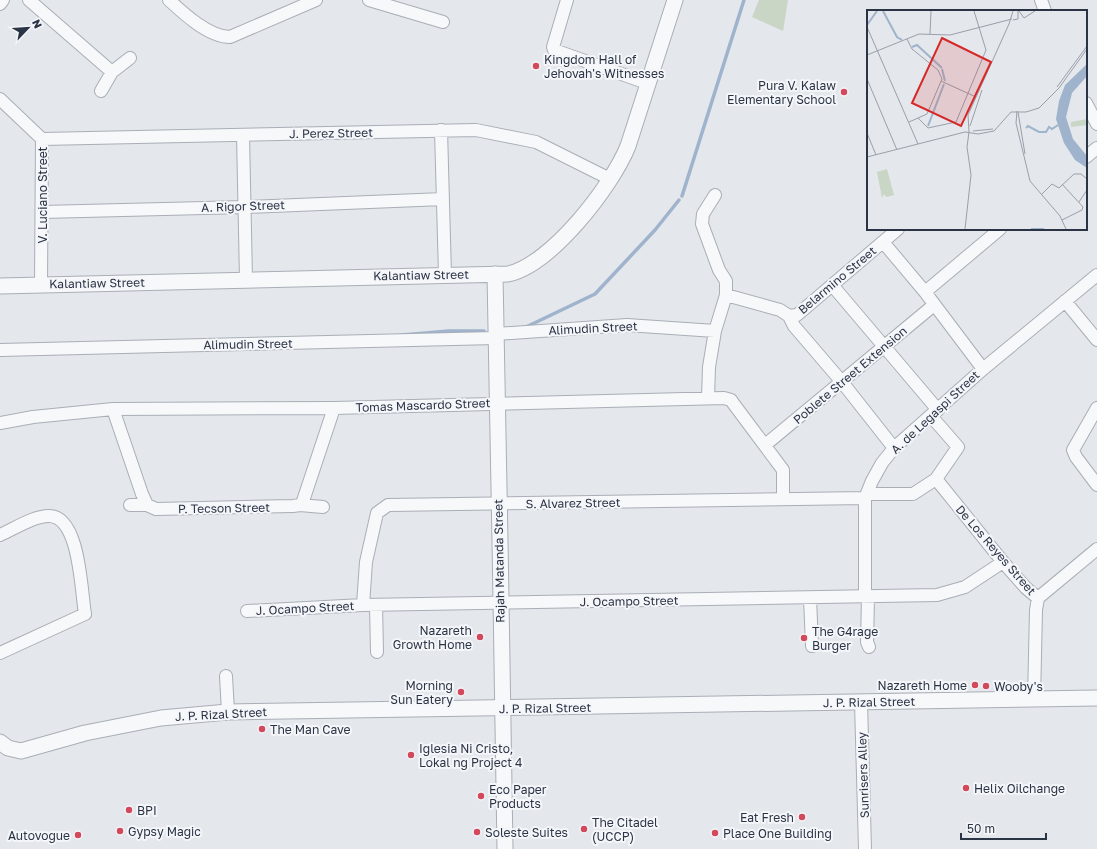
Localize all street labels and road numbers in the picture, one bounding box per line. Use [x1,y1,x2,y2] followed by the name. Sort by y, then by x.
[289,125,373,141] street label: J. Perez Street
[35,146,50,243] street label: V. Luciano Street
[201,197,285,215] street label: A. Rigor Street
[795,243,879,317] street label: Belarmino Street
[373,267,469,283] street label: Kalantiaw Street
[49,275,145,291] street label: Kalantiaw Street
[548,318,638,338] street label: Alimudin Street
[790,323,910,427] street label: Poblete Street Extension
[203,336,293,352] street label: Alimudin Street
[888,367,982,457] street label: A. de Legaspi Street
[355,395,491,415] street label: Tomas Mascardo Street
[525,495,621,511] street label: S. Alvarez Street
[490,499,508,623] street label: Rajah Matanda Street
[178,500,270,516] street label: P. Tecson Street
[953,502,1039,598] street label: De Los Reyes Street
[579,593,679,609] street label: J. Ocampo Street
[255,598,355,618] street label: J. Ocampo Street
[823,694,915,710] street label: J. P. Rizal Street
[499,700,591,716] street label: J. P. Rizal Street
[175,704,268,724] street label: J. P. Rizal Street
[854,731,872,818] street label: Sunrisers Alley

